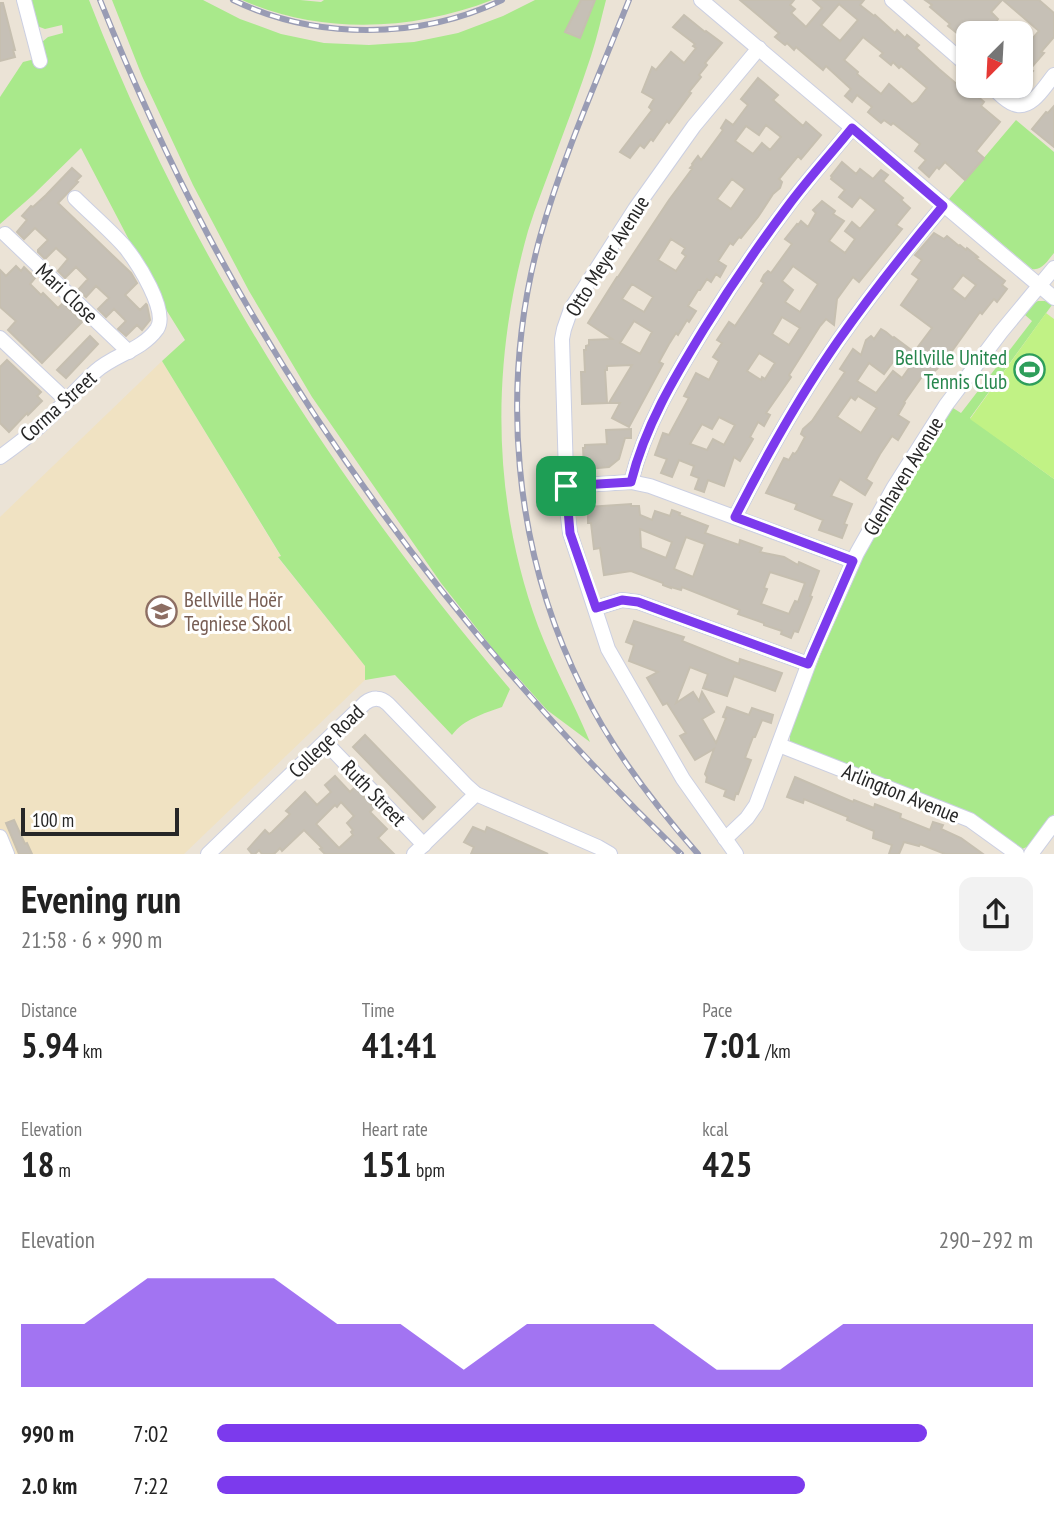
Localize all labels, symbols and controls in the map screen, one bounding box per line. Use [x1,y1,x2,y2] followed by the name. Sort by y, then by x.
[956,21,1032,98] north arrow
[956,21,1033,98] map controls
[559,191,655,321] street label: Otto Meyer Avenue
[30,257,104,329] street label: Mari Close
[895,344,1007,395] place label: Bellville United Tennis Club
[1013,352,1047,386] sports icon: Bellville United Tennis Club
[14,364,102,447] street label: Corma Street
[857,412,949,540] street label: Glenhaven Avenue
[536,456,596,516] pin
[547,467,585,505] icon: arrive
[184,586,292,637] place label: Bellville Hoër Tegniese Skool
[144,594,178,628] school or university icon: Bellville Hoër Tegniese Skool
[283,698,369,784] street label: College Road
[336,754,412,832] street label: Ruth Street
[838,757,964,829] street label: Arlington Avenue
[21,805,178,837] scale bar
[32,808,74,832] text: 100 m
[21,874,181,923] text: Evening run
[959,877,1033,951] button: share
[21,925,162,954] text: 21:58 · 6 × 990 m
[21,998,77,1022] text: Distance
[362,998,395,1022] text: Time
[702,998,732,1022] text: Pace
[21,1022,79,1068] text: 5.94
[362,1022,437,1068] text: 41:41
[702,1022,761,1068] text: 7:01
[79,1039,102,1063] text: km
[761,1039,791,1063] text: /km
[21,1117,82,1141] text: Elevation
[362,1117,428,1141] text: Heart rate
[702,1117,728,1141] text: kcal
[21,1141,54,1187] text: 18
[362,1141,412,1187] text: 151
[702,1141,753,1187] text: 425
[54,1158,71,1182] text: m
[412,1158,445,1182] text: bpm
[21,1225,95,1254] text: Elevation
[939,1225,1033,1254] text: 290–292 m
[21,1419,74,1448] text: 990 m
[133,1419,169,1448] text: 7:02
[21,1471,77,1500] text: 2.0 km
[133,1471,169,1500] text: 7:22

